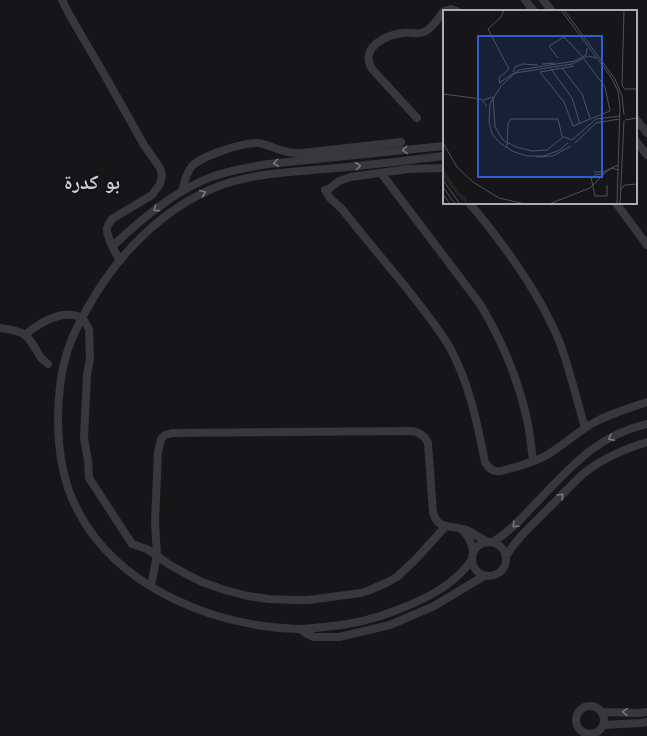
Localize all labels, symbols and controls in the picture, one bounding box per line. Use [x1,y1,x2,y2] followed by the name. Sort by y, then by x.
[443,10,637,204] inset map
[402,145,408,154] one-way arrow
[273,158,279,167] one-way arrow
[355,162,361,171] one-way arrow
[64,168,120,197] district label: بو كدرة
[199,190,207,198] one-way arrow
[153,204,160,212] one-way arrow
[607,433,615,440] one-way arrow
[556,494,564,501] one-way arrow
[512,520,520,528] one-way arrow
[622,708,628,717] one-way arrow

